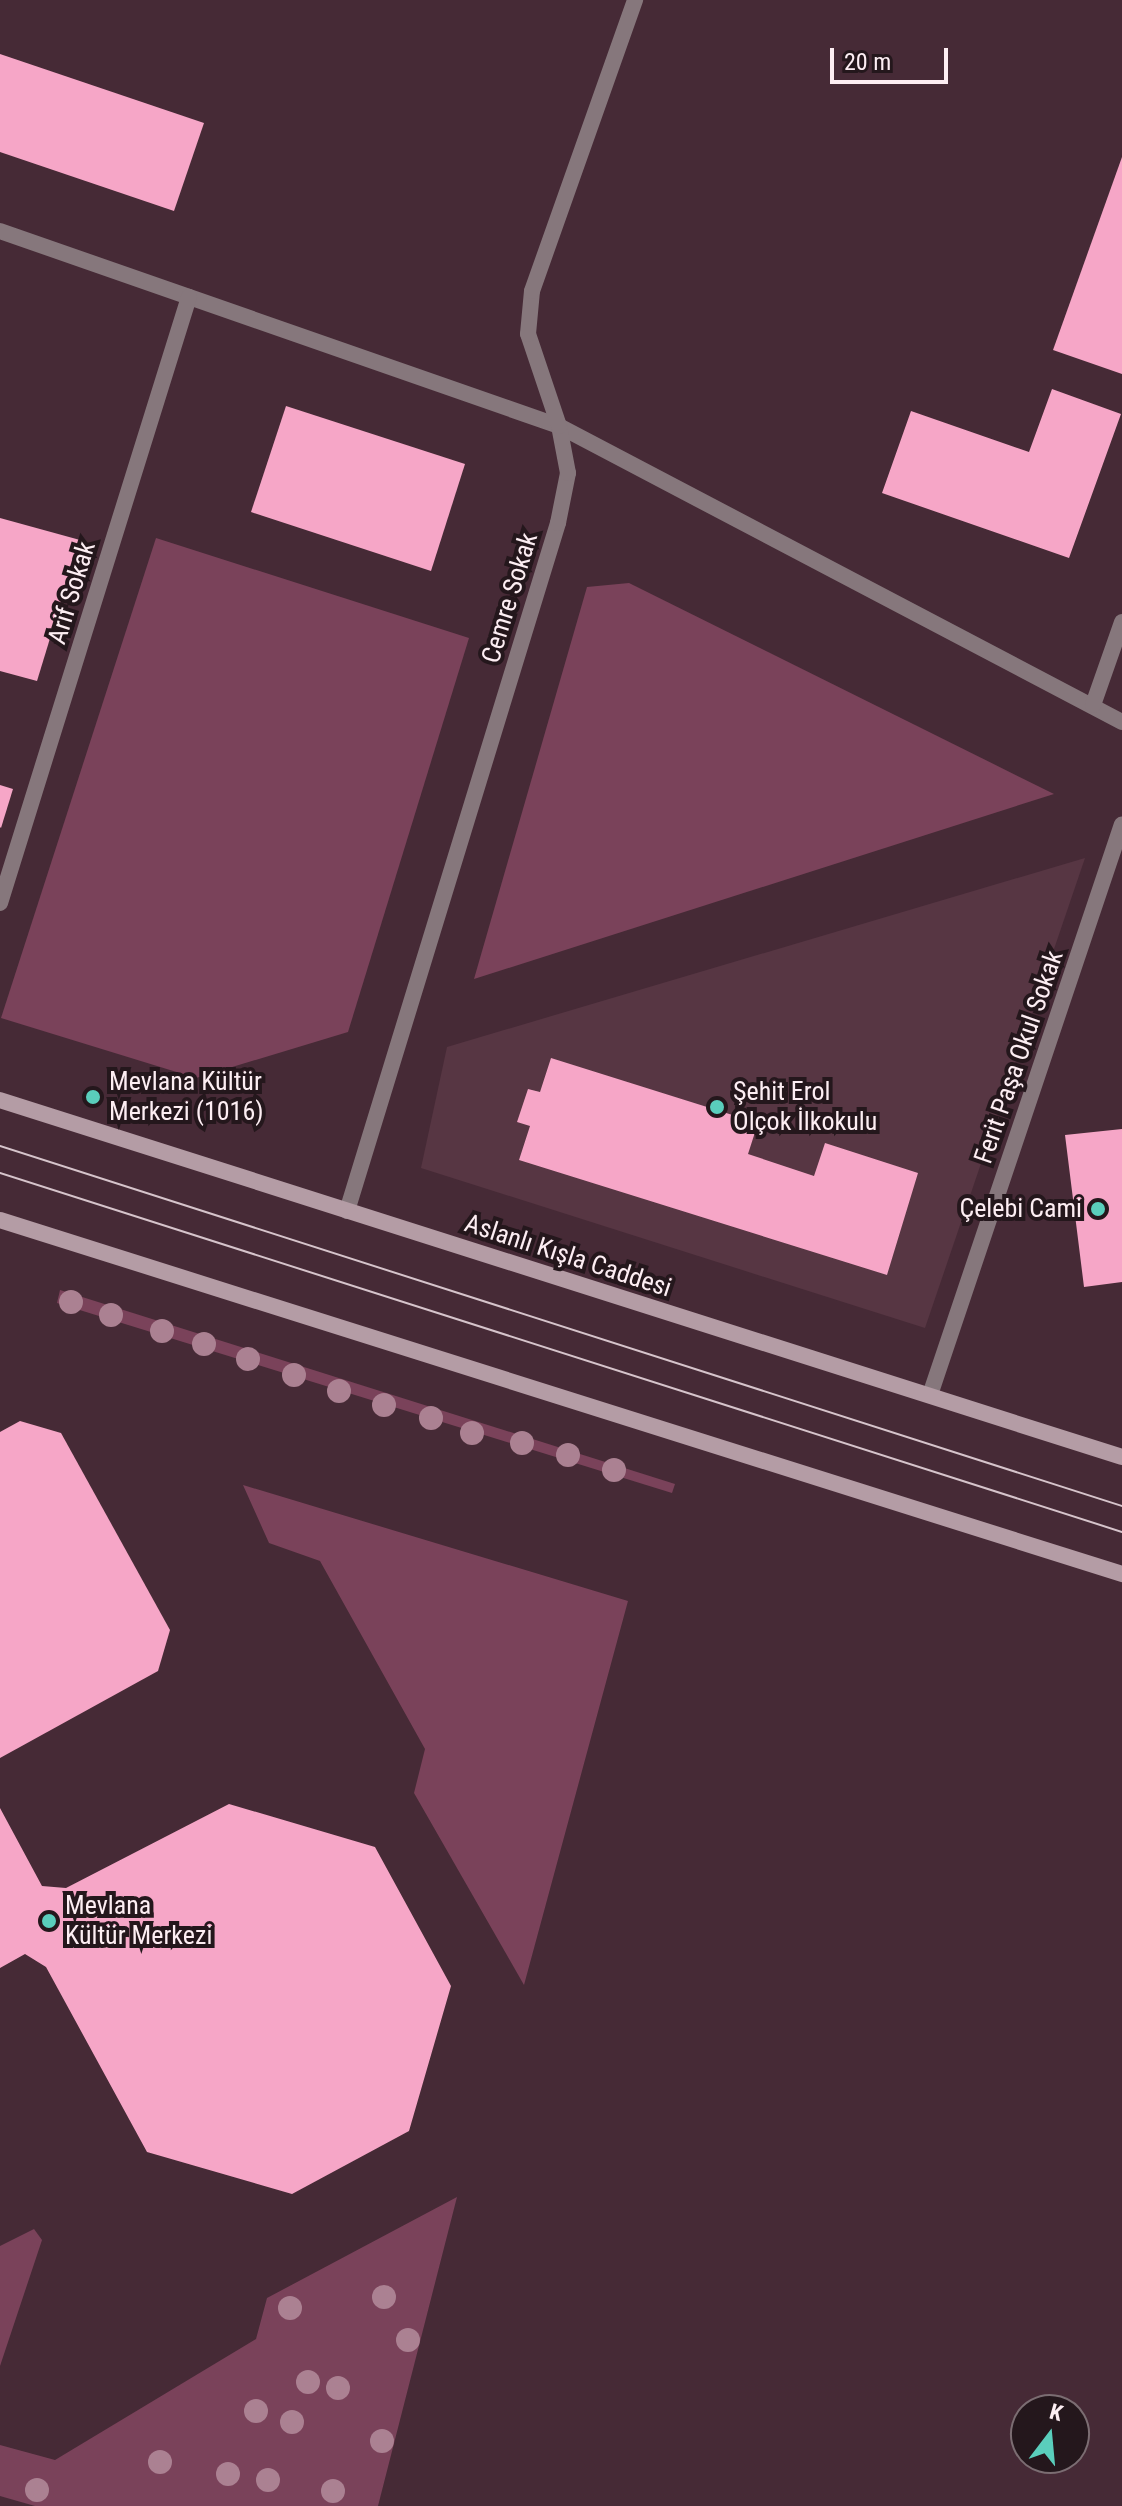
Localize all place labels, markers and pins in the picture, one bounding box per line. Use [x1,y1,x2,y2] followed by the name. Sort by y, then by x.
[109,1066,264,1128] place label: Mevlana Kültür Merkezi (1016)
[733,1076,877,1138] place label: Şehit Erol Olçok İlkokulu
[84,1088,102,1106] marker: Mevlana Kültür Merkezi (1016)
[708,1098,726,1116] marker: Şehit Erol Olçok İlkokulu
[959,1193,1082,1225] place label: Çelebi Cami
[1089,1200,1107,1218] marker: Çelebi Cami
[65,1890,212,1952] place label: Mevlana Kültür Merkezi
[40,1912,58,1930] marker: Mevlana Kültür Merkezi

